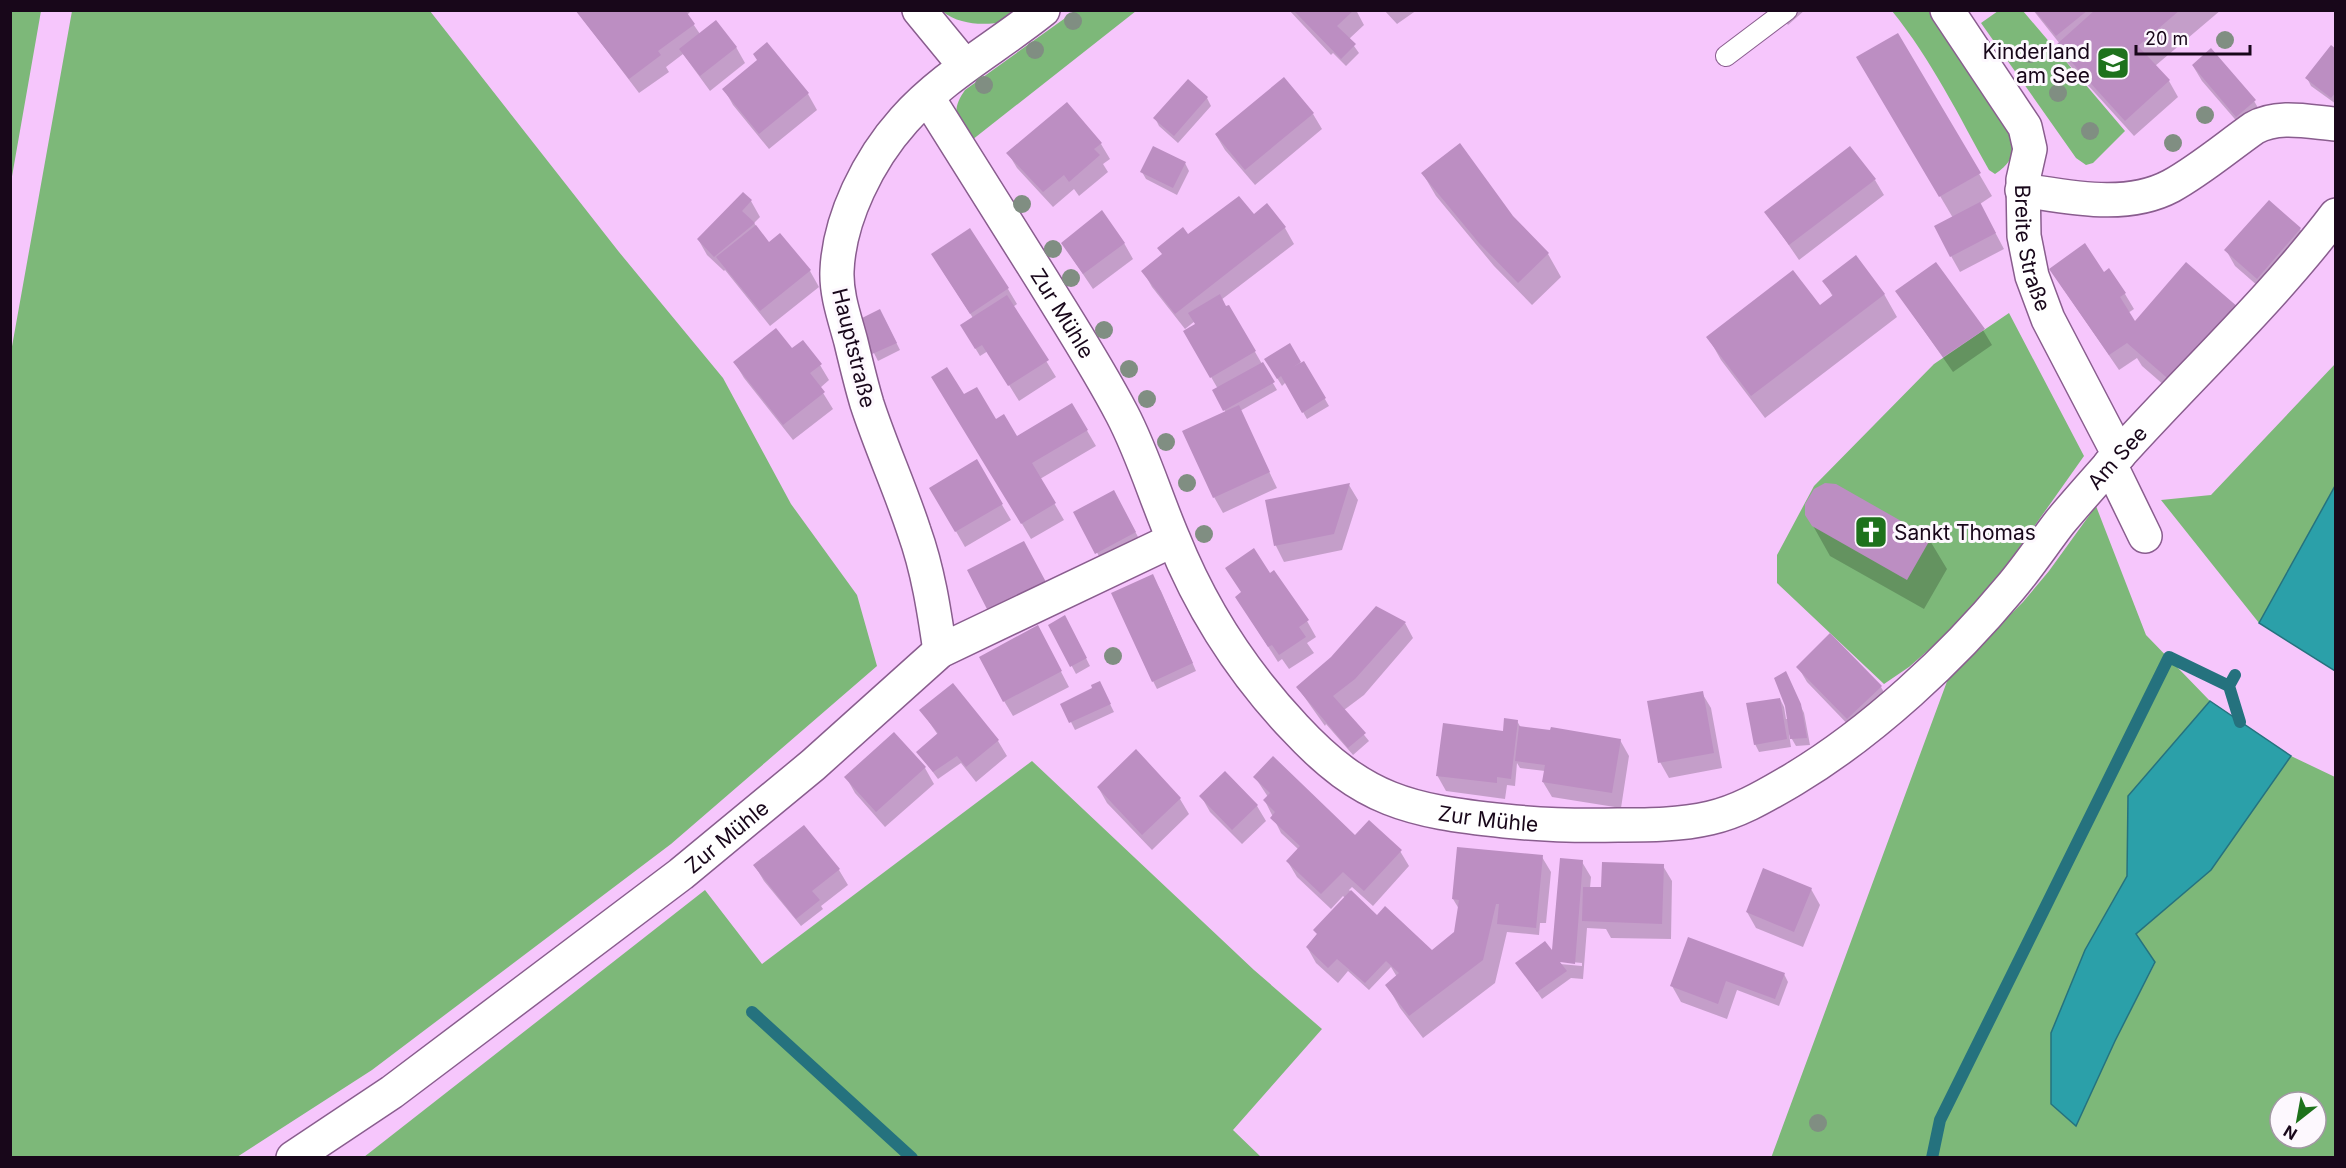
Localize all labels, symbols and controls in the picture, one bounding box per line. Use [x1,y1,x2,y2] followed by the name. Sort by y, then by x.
[2136,18,2250,56] scale bar
[2145,28,2188,49] text: 20 m
[1983,39,2090,88] place label: Kinderland am See
[2095,45,2131,81] school or university icon: Kinderland am See
[2011,184,2056,315] street label: Breite Straße
[1026,264,1100,363] street label: Zur Mühle
[827,286,881,410] street label: Hauptstraße
[2082,420,2152,494] street label: Am See
[1853,514,1889,550] church icon: Sankt Thomas
[1894,520,2036,545] place label: Sankt Thomas
[680,795,773,878] street label: Zur Mühle
[1436,800,1539,836] street label: Zur Mühle
[2268,1090,2328,1150] north arrow
[2280,1121,2301,1145] text: N

